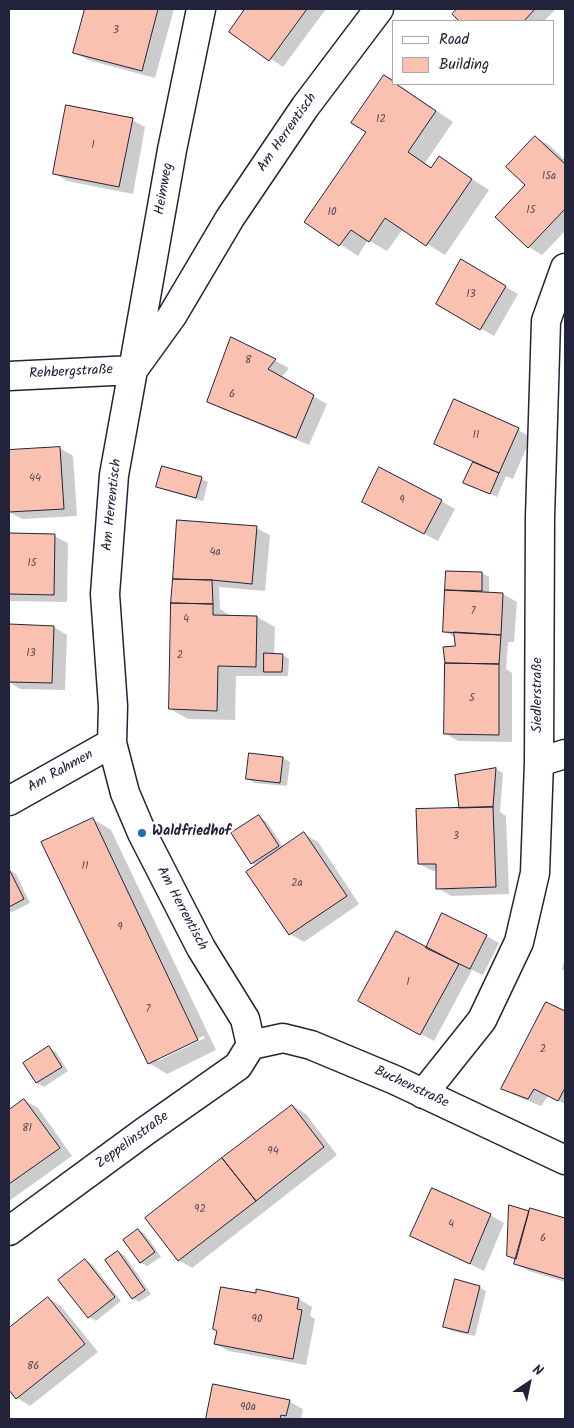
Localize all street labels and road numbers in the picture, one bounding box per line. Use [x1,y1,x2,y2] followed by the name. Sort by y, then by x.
[255,90,321,176] street label: Am Herrentisch
[152,162,178,216] street label: Heimweg
[29,362,113,384] street label: Rehbergstraße
[100,458,126,552] street label: Am Herrentisch
[531,657,547,733] street label: Siedlerstraße
[25,747,97,797] street label: Am Rahmen
[152,864,210,954] street label: Am Herrentisch
[371,1063,451,1113] street label: Buchenstraße
[93,1109,173,1173] street label: Zeppelinstraße

